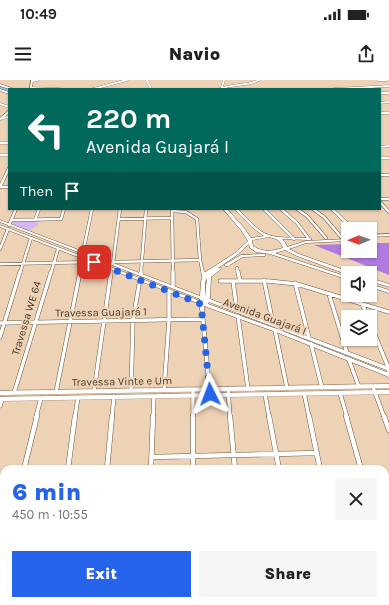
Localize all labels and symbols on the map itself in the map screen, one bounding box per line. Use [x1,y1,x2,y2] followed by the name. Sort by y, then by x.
[341,222,377,258] north arrow
[77,245,111,279] pin
[9,279,44,357] street label: Travessa WE 64
[222,295,308,338] street label: Avenida Guajará I
[55,305,147,320] street label: Travessa Guajará 1
[189,373,231,415] position arrow
[72,374,172,389] street label: Travessa Vinte e Um

